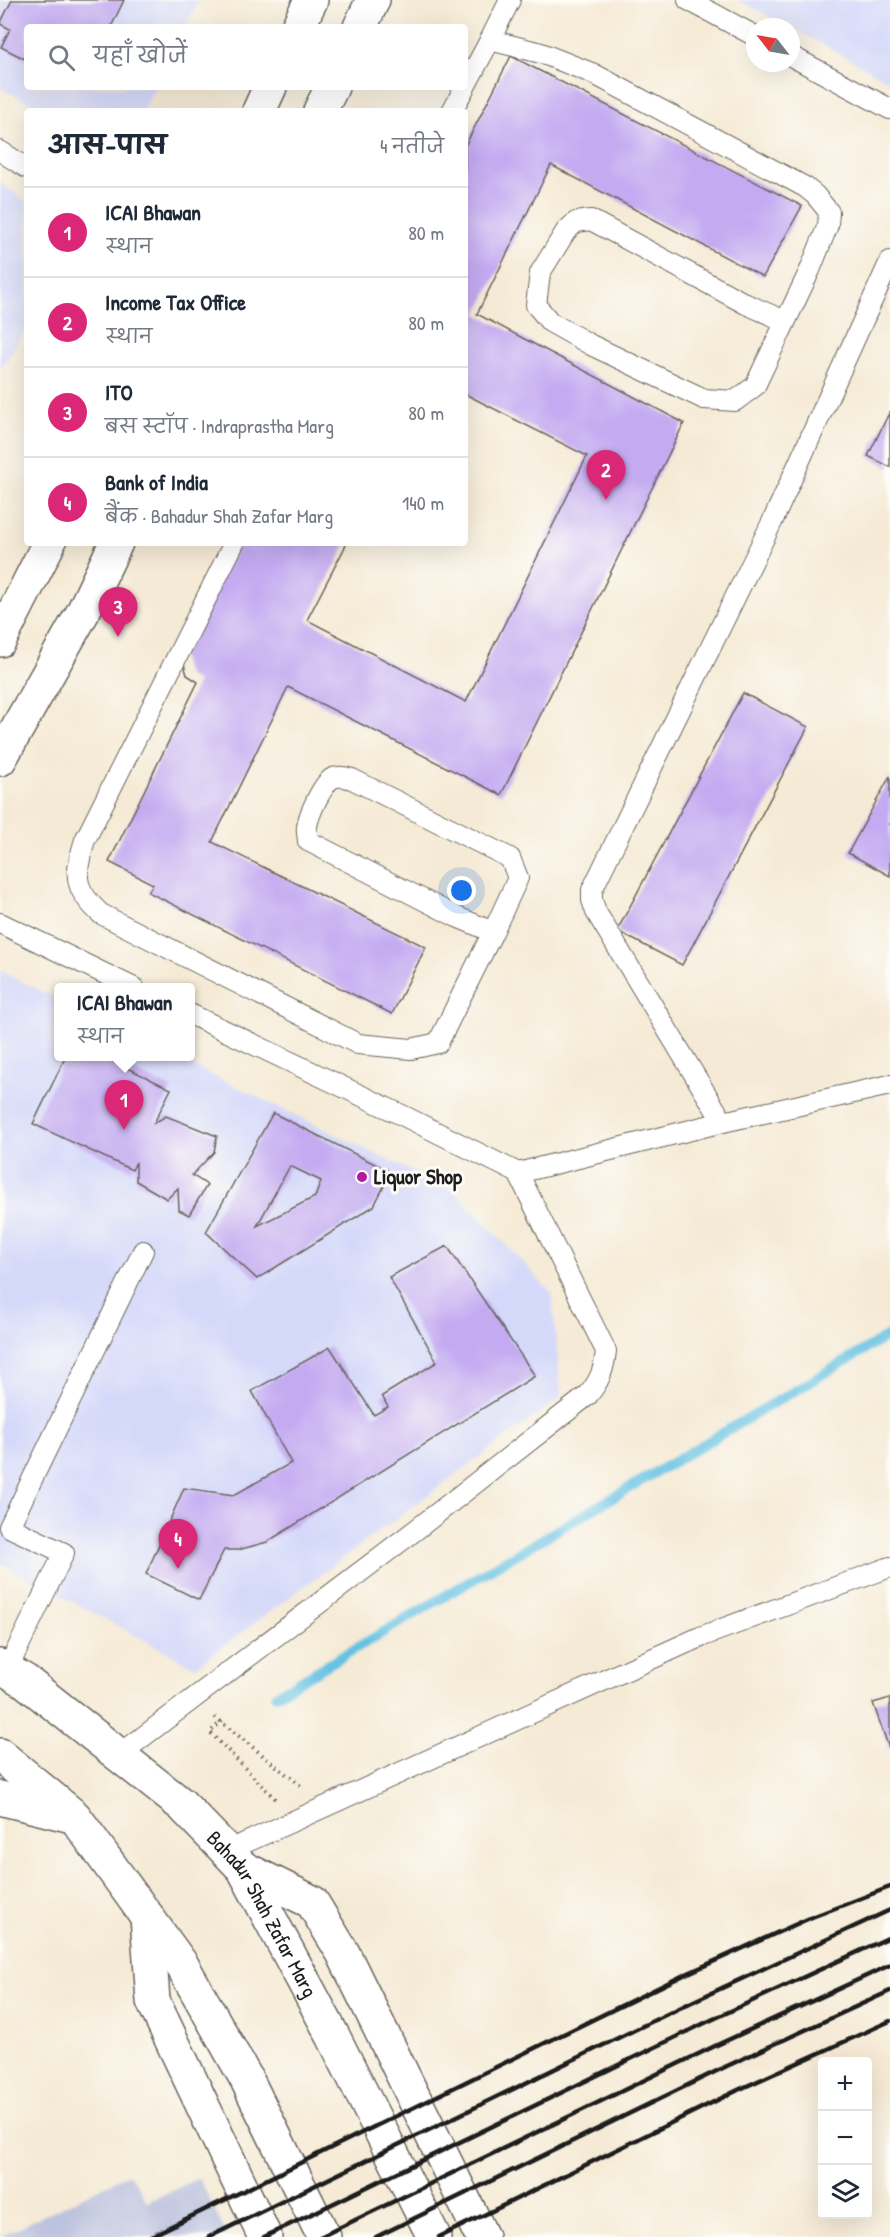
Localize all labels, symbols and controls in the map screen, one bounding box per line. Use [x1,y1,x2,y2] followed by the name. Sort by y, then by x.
[746,18,800,72] north arrow
[24,24,468,90] search box
[93,40,187,70] text: यहाँ खोजें
[45,41,78,74] icon: search
[48,127,167,162] text: आस-पास
[380,132,444,159] text: 4 नतीजे
[105,197,201,227] text: ICAI Bhawan
[64,219,71,246] text: 1
[408,219,444,246] text: 80 m
[105,232,152,259] text: स्थान
[105,287,246,317] text: Income Tax Office
[63,309,72,336] text: 2
[408,309,444,336] text: 80 m
[105,322,152,349] text: स्थान
[105,377,133,407] text: ITO
[63,399,72,426] text: 3
[408,399,444,426] text: 80 m
[105,412,334,439] text: बस स्टॉप · Indraprastha Marg
[586,450,626,500] pin: 2
[105,467,208,497] text: Bank of India
[64,489,71,516] text: 4
[402,489,444,516] text: 140 m
[105,502,333,529] text: बैंक · Bahadur Shah Zafar Marg
[98,588,138,637] pin: 3
[447,876,476,905] your location
[54,983,195,1061] popup
[77,987,172,1017] text: ICAI Bhawan
[77,1022,124,1049] text: स्थान
[104,1080,144,1130] pin: 1
[374,1162,463,1192] place label: Liquor Shop
[355,1170,369,1184] marker: Liquor Shop
[158,1520,198,1569] pin: 4
[200,1824,325,2002] street label: Bahadur Shah Zafar Marg
[818,2057,872,2219] map controls
[818,2057,872,2111] button: +
[818,2111,872,2165] button: −
[818,2165,872,2219] button: layers

